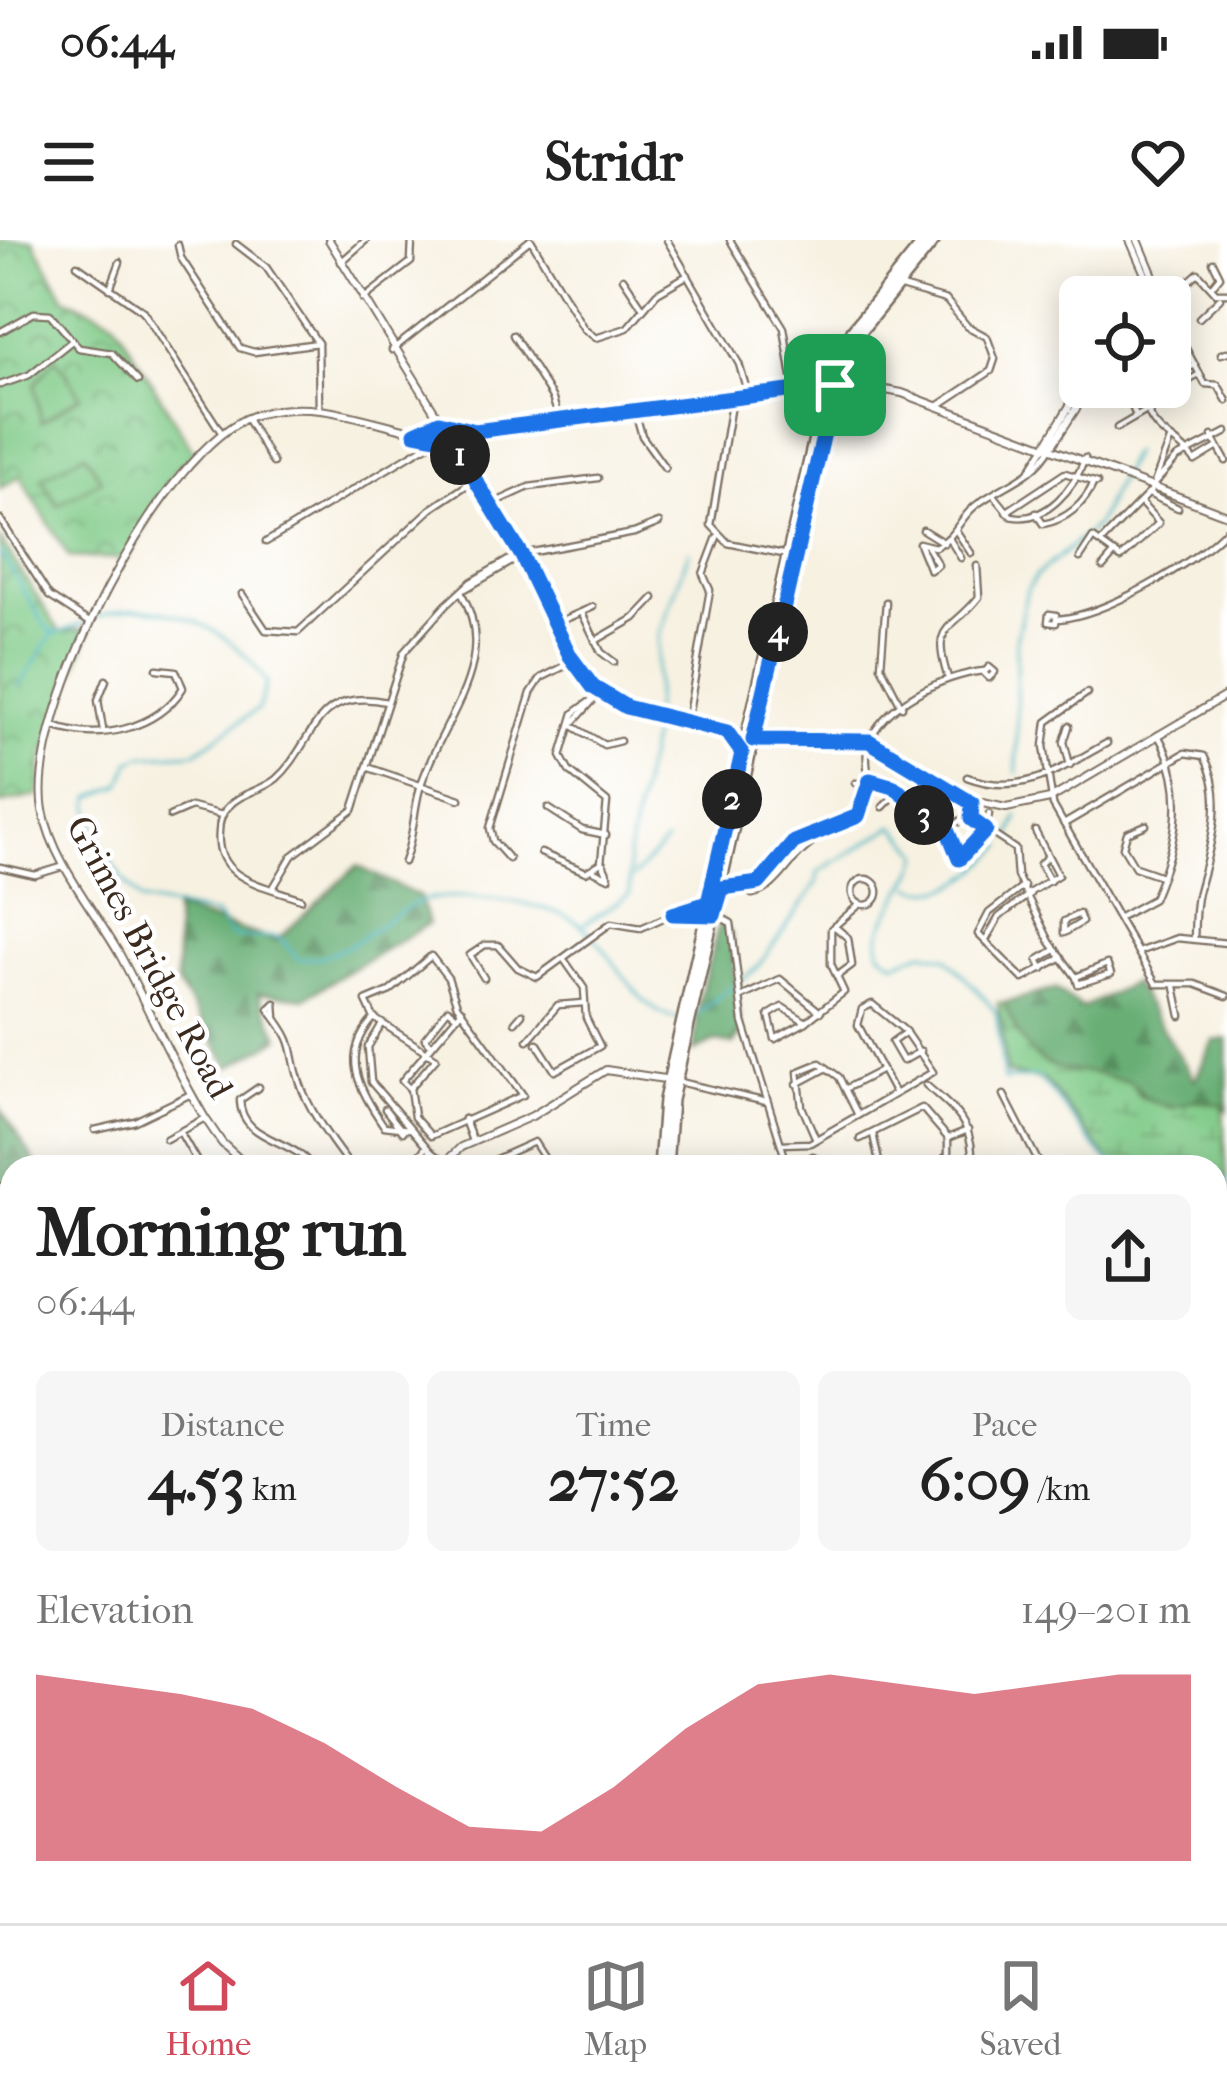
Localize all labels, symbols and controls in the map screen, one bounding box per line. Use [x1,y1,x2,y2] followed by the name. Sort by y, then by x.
[60,16,173,69] text: 06:44
[36,129,102,195] icon: menu
[1125,129,1191,195] icon: heart
[544,131,683,194] text: Stridr
[1059,276,1191,408] map controls
[1059,276,1191,408] button: locate
[784,334,886,436] pin
[802,352,868,418] icon: arrive
[430,425,490,485] pin: 1
[454,435,466,474] text: 1
[748,602,808,662] pin: 4
[768,612,788,651] text: 4
[702,769,762,829] pin: 2
[724,779,740,818] text: 2
[894,785,954,845] pin: 3
[917,795,931,834] text: 3
[58,809,242,1106] street label: Grimes Bridge Road
[1065,1194,1191,1320] button: share
[36,1195,406,1272] text: Morning run
[36,1279,134,1325] text: 06:44
[160,1406,285,1445] text: Distance
[576,1406,651,1445] text: Time
[972,1406,1037,1445] text: Pace
[148,1445,245,1516] text: 4.53
[548,1445,679,1516] text: 27:52
[919,1445,1031,1516] text: 6:09
[245,1470,297,1509] text: km
[1031,1470,1090,1509] text: /km
[36,1587,194,1633] text: Elevation
[1021,1587,1191,1633] text: 149–201 m
[166,1953,251,2064] tab: Home
[583,1953,649,2064] tab: Map
[980,1953,1061,2064] tab: Saved

